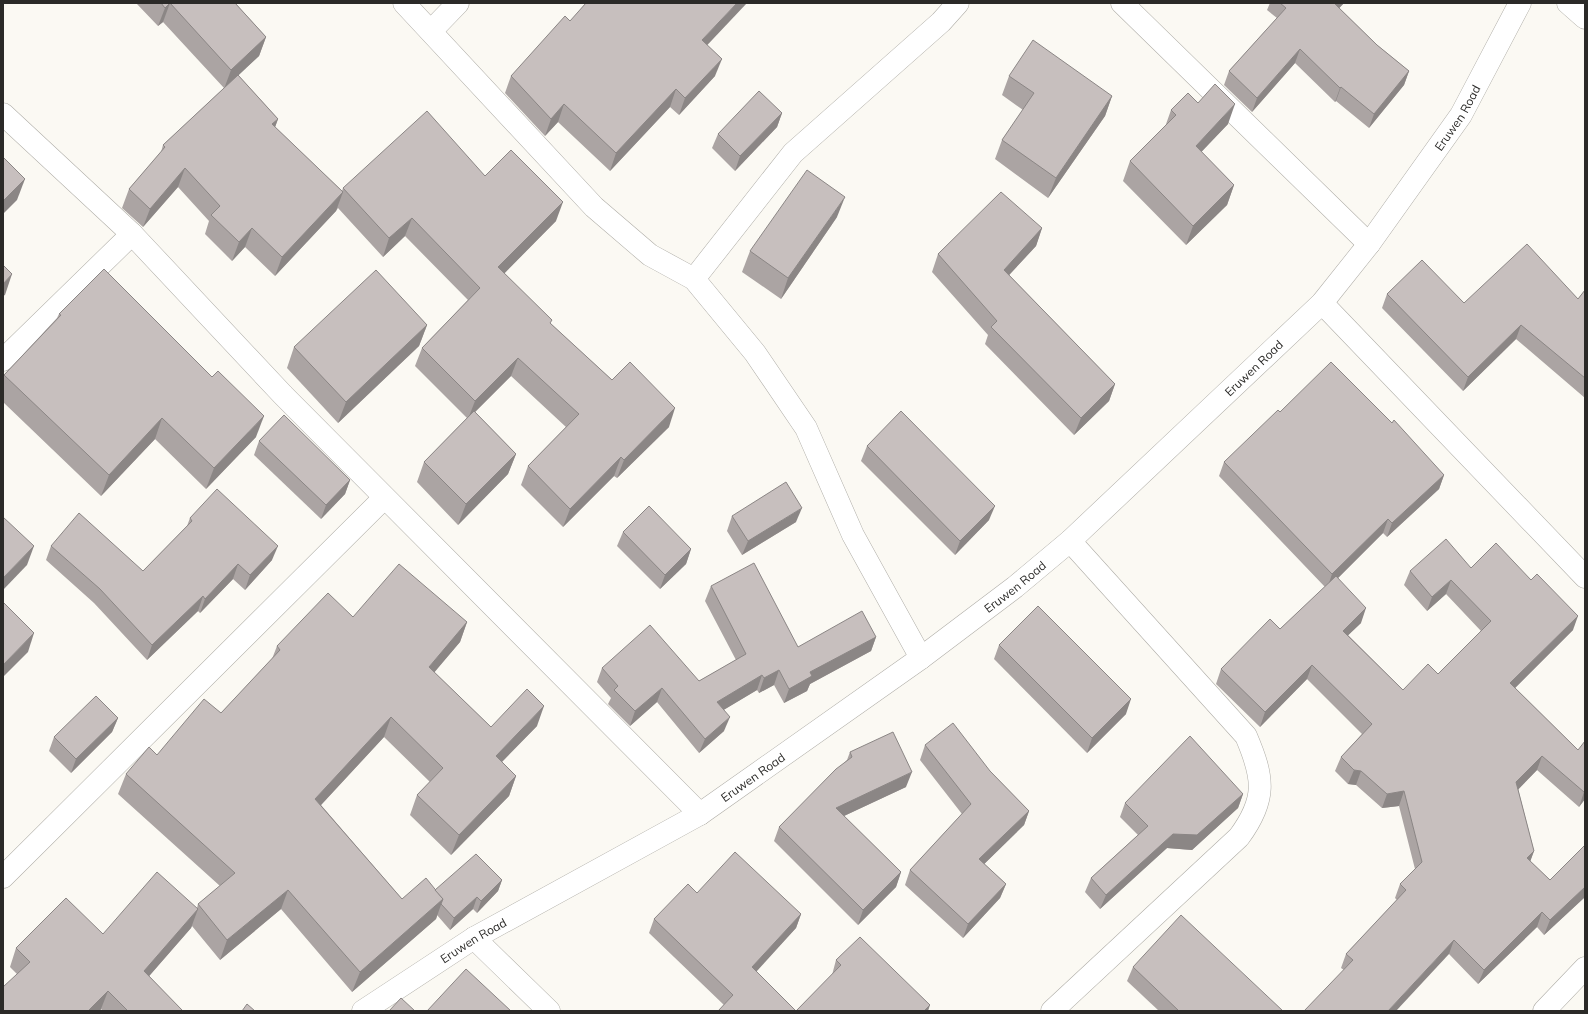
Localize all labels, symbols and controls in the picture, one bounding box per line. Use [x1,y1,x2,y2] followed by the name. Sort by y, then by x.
[1431,82,1483,153] street label: Eruwen Road
[1221,337,1286,399] street label: Eruwen Road
[981,557,1049,616] street label: Eruwen Road
[718,749,787,805] street label: Eruwen Road
[437,914,509,966] street label: Eruwen Road

